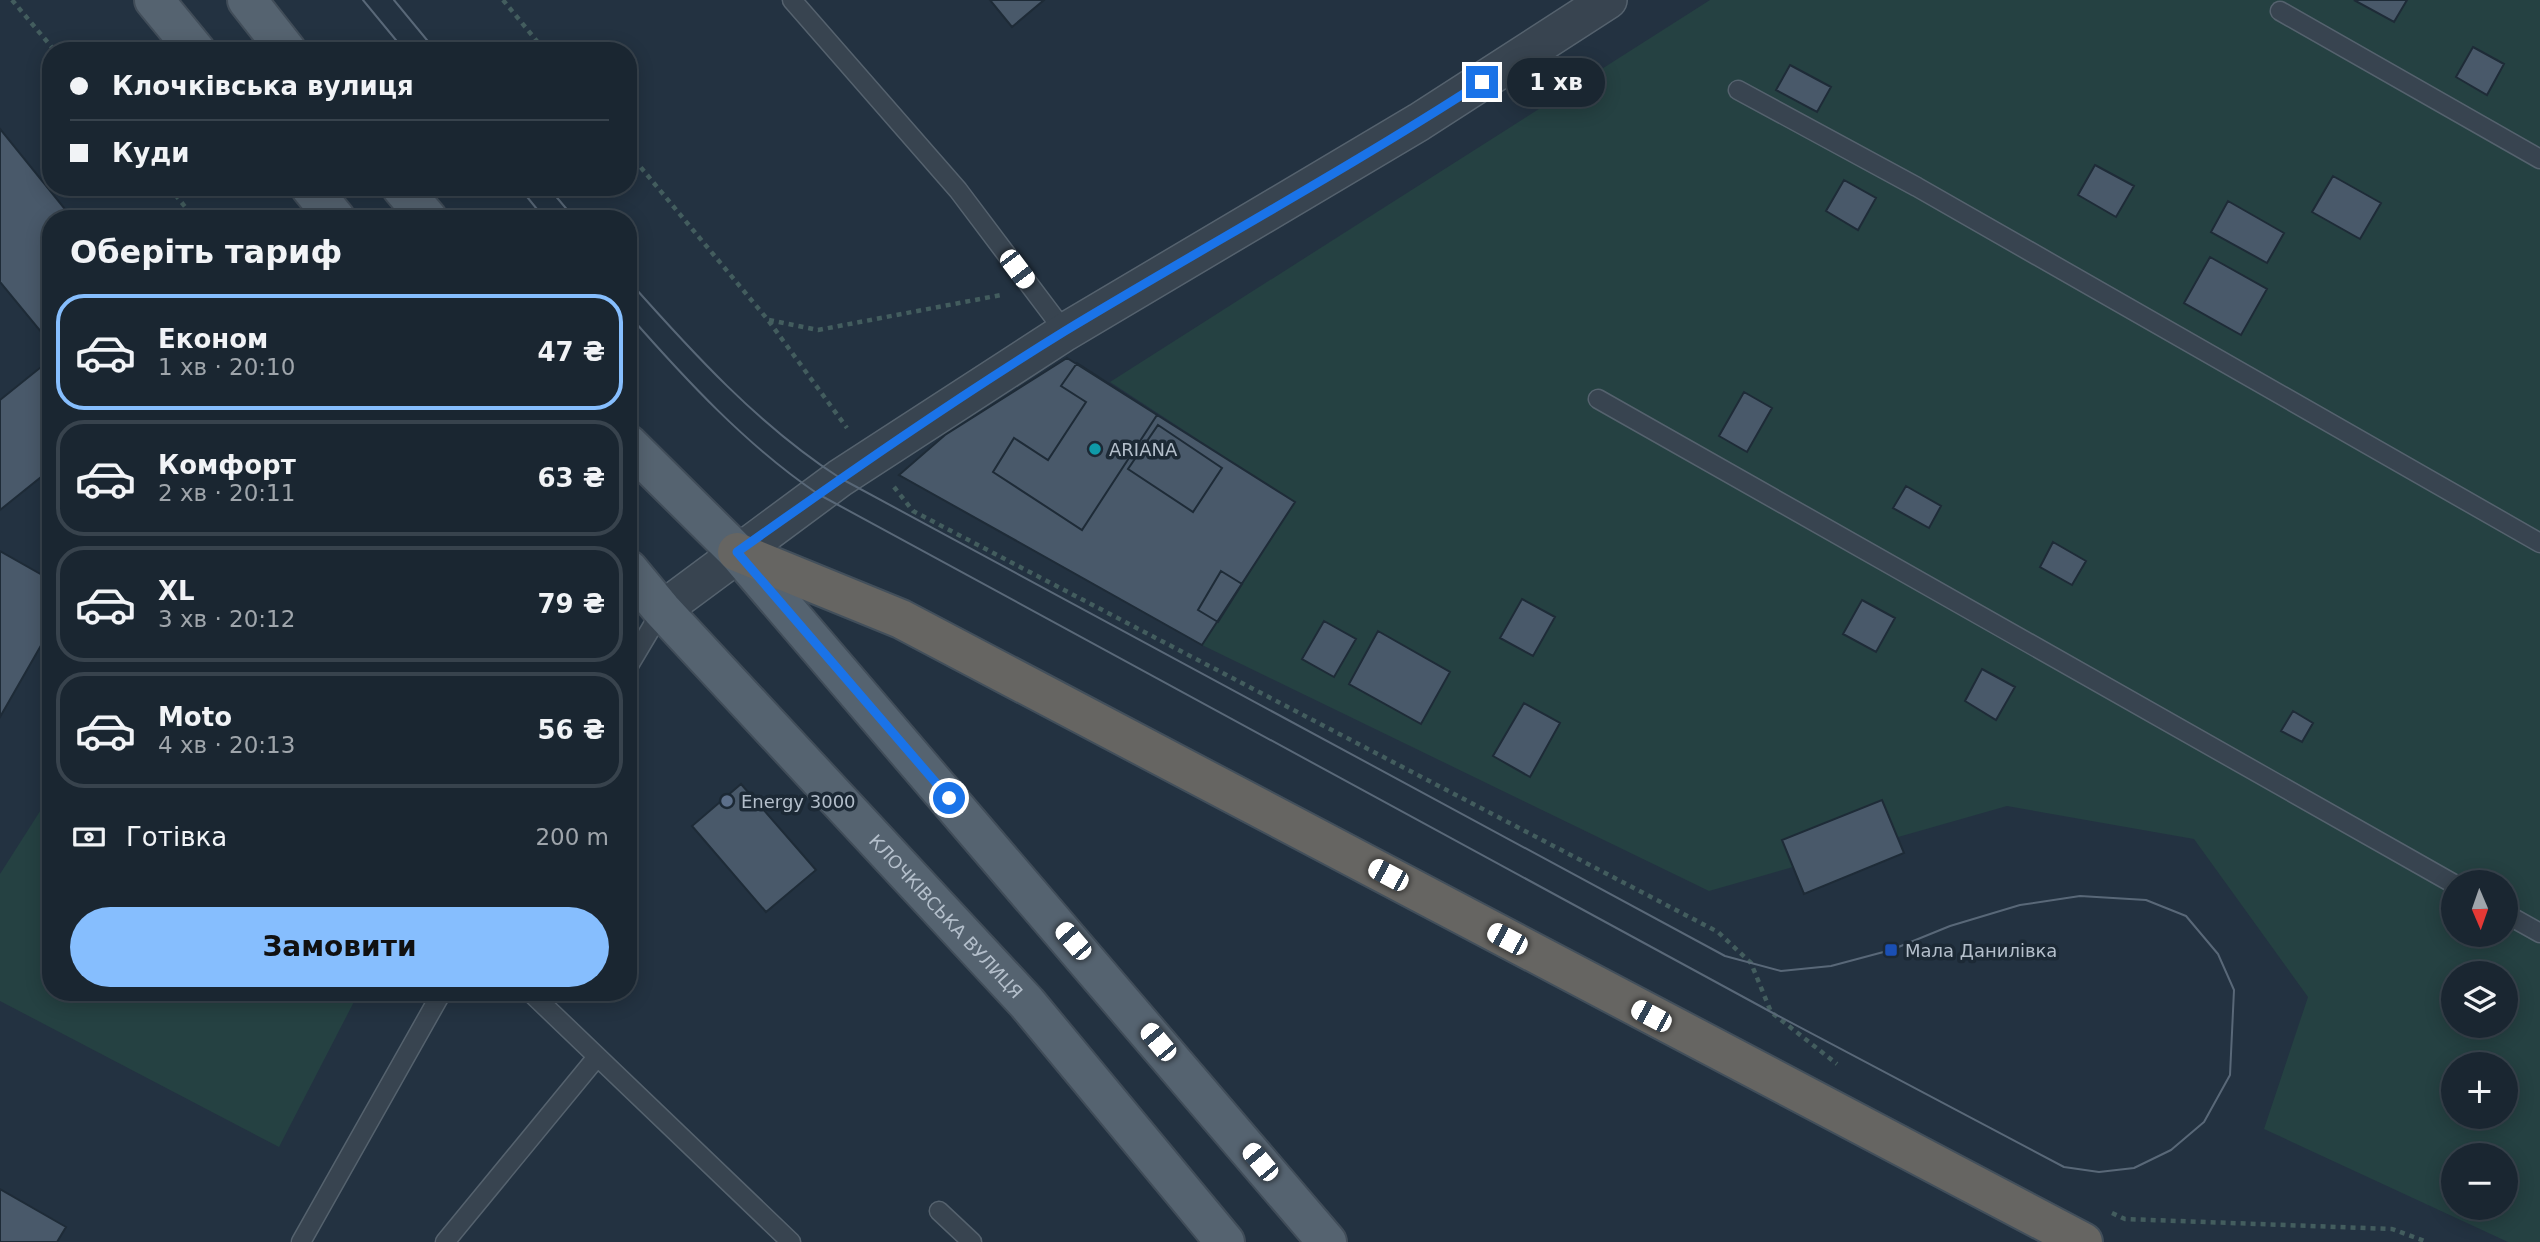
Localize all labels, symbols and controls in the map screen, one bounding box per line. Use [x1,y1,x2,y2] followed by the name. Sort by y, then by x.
[1506,57,1604,106] callout: 1 хв
[1466,66,1498,98] route end
[1529,69,1583,95] text: 1 хв
[112,71,414,101] text: Клочківська вулиця
[112,138,189,168] text: Куди
[70,233,342,271] text: Оберіть тариф
[996,246,1039,292] car
[74,321,137,384] icon: car
[158,324,268,354] text: Економ
[537,337,605,367] text: 47 ₴
[158,354,295,380] text: 1 хв · 20:10
[1109,439,1178,460] place label: ARIANA
[1087,441,1103,457] marker: ARIANA
[74,447,137,510] icon: car
[158,450,296,480] text: Комфорт
[537,463,605,493] text: 63 ₴
[158,480,295,506] text: 2 хв · 20:11
[74,573,137,636] icon: car
[158,576,195,606] text: XL
[537,589,605,619] text: 79 ₴
[158,606,295,632] text: 3 хв · 20:12
[74,699,137,762] icon: car
[158,702,232,732] text: Moto
[537,715,605,745] text: 56 ₴
[158,732,295,758] text: 4 хв · 20:13
[933,782,965,814] route start
[741,791,856,812] place label: Energy 3000
[719,793,735,809] marker: Energy 3000
[70,818,108,856] icon: cash
[126,822,227,852] text: Готівка
[535,824,609,850] text: 200 m
[865,830,1027,1002] street label: КЛОЧКІВСЬКА ВУЛИЦЯ
[1365,856,1412,894] car
[2441,870,2518,947] north arrow
[2441,870,2518,1220] map controls
[70,907,609,987] button: Замовити
[1052,918,1095,964] car
[1484,920,1531,958] car
[1905,940,2057,961] place label: Мала Данилівка
[1883,942,1899,958] marker: Мала Данилівка
[2441,961,2518,1038] button: layers
[1628,997,1675,1035] car
[1137,1019,1180,1065] car
[2441,1052,2518,1129] button: +
[1239,1139,1282,1185] car
[2441,1143,2518,1220] button: −

